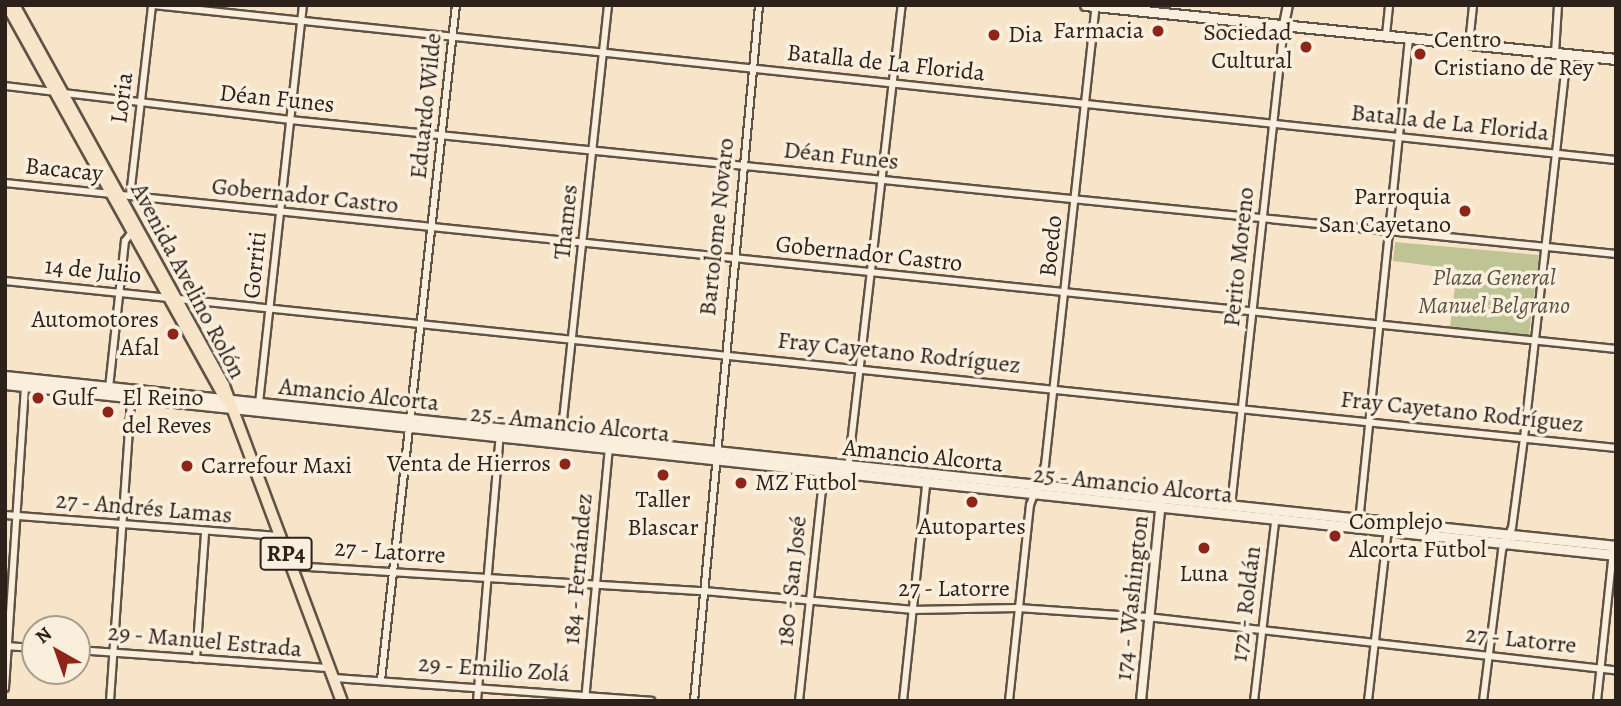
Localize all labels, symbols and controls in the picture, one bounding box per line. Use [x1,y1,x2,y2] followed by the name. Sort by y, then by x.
[1053,17,1144,45] place label: Farmacia
[1203,19,1292,75] place label: Sociedad Cultural
[1008,21,1043,49] place label: Dia
[1150,23,1166,39] marker: Farmacia
[1434,26,1594,82] place label: Centro Cristiano de Rey
[986,27,1002,43] marker: Dia
[404,31,448,181] street label: Eduardo Wilde
[786,38,986,88] street label: Batalla de La Florida
[1298,39,1314,55] marker: Sociedad Cultural
[1412,46,1428,62] marker: Centro Cristiano de Rey
[105,71,139,125] street label: Loria
[218,79,336,119] street label: Déan Funes
[1350,98,1550,148] street label: Batalla de La Florida
[782,136,900,176] street label: Déan Funes
[693,137,741,317] street label: Bartolome Novaro
[24,152,104,188] street label: Bacacay
[210,172,400,220] street label: Gobernador Castro
[124,178,252,384] street label: Avenida Avelino Rolón
[548,183,584,261] street label: Thames
[1319,183,1451,239] place label: Parroquia San Cayetano
[1217,186,1261,328] street label: Perito Moreno
[1457,203,1473,219] marker: Parroquia San Cayetano
[1033,214,1069,278] street label: Boedo
[237,230,273,300] street label: Gorriti
[774,230,964,278] street label: Gobernador Castro
[43,252,143,290] street label: 14 de Julio
[1418,264,1570,320] park label: Plaza General Manuel Belgrano
[31,306,159,362] place label: Automotores Afal
[165,326,181,342] marker: Automotores Afal
[776,326,1022,380] street label: Fray Cayetano Rodríguez
[277,372,441,418] street label: Amancio Alcorta
[52,384,94,412] place label: Gulf
[122,384,212,440] place label: El Reino del Reves
[1339,385,1585,439] street label: Fray Cayetano Rodríguez
[30,390,46,406] marker: Gulf
[468,399,672,449] street label: 25 - Amancio Alcorta
[100,404,116,420] marker: El Reino del Reves
[841,433,1005,479] street label: Amancio Alcorta
[387,450,551,478] place label: Venta de Hierros
[201,452,352,480] place label: Carrefour Maxi
[557,456,573,472] marker: Venta de Hierros
[179,458,195,474] marker: Carrefour Maxi
[1031,460,1235,510] street label: 25 - Amancio Alcorta
[655,467,671,483] marker: Taller Blascar
[755,469,857,497] place label: MZ Futbol
[733,475,749,491] marker: MZ Futbol
[54,486,234,530] street label: 27 - Andrés Lamas
[627,486,699,542] place label: Taller Blascar
[557,492,599,646] street label: 184 - Fernández
[964,494,980,510] marker: Autopartes
[1349,508,1486,564] place label: Complejo Alcorta Futbol
[918,513,1026,541] place label: Autopartes
[771,514,813,648] street label: 180 - San José
[1109,514,1155,682] street label: 174 - Washington
[1327,528,1343,544] marker: Complejo Alcorta Futbol
[258,534,314,574] road number: RP4
[333,534,447,570] street label: 27 - Latorre
[1196,540,1212,556] marker: Luna
[1225,544,1267,664] street label: 172 - Roldán
[1179,560,1229,588] place label: Luna
[898,575,1010,603] street label: 27 - Latorre
[21,615,91,685] north arrow
[106,618,304,664] street label: 29 - Manuel Estrada
[1464,620,1578,660] street label: 27 - Latorre
[30,621,57,650] text: N
[417,649,571,689] street label: 29 - Emilio Zolá

